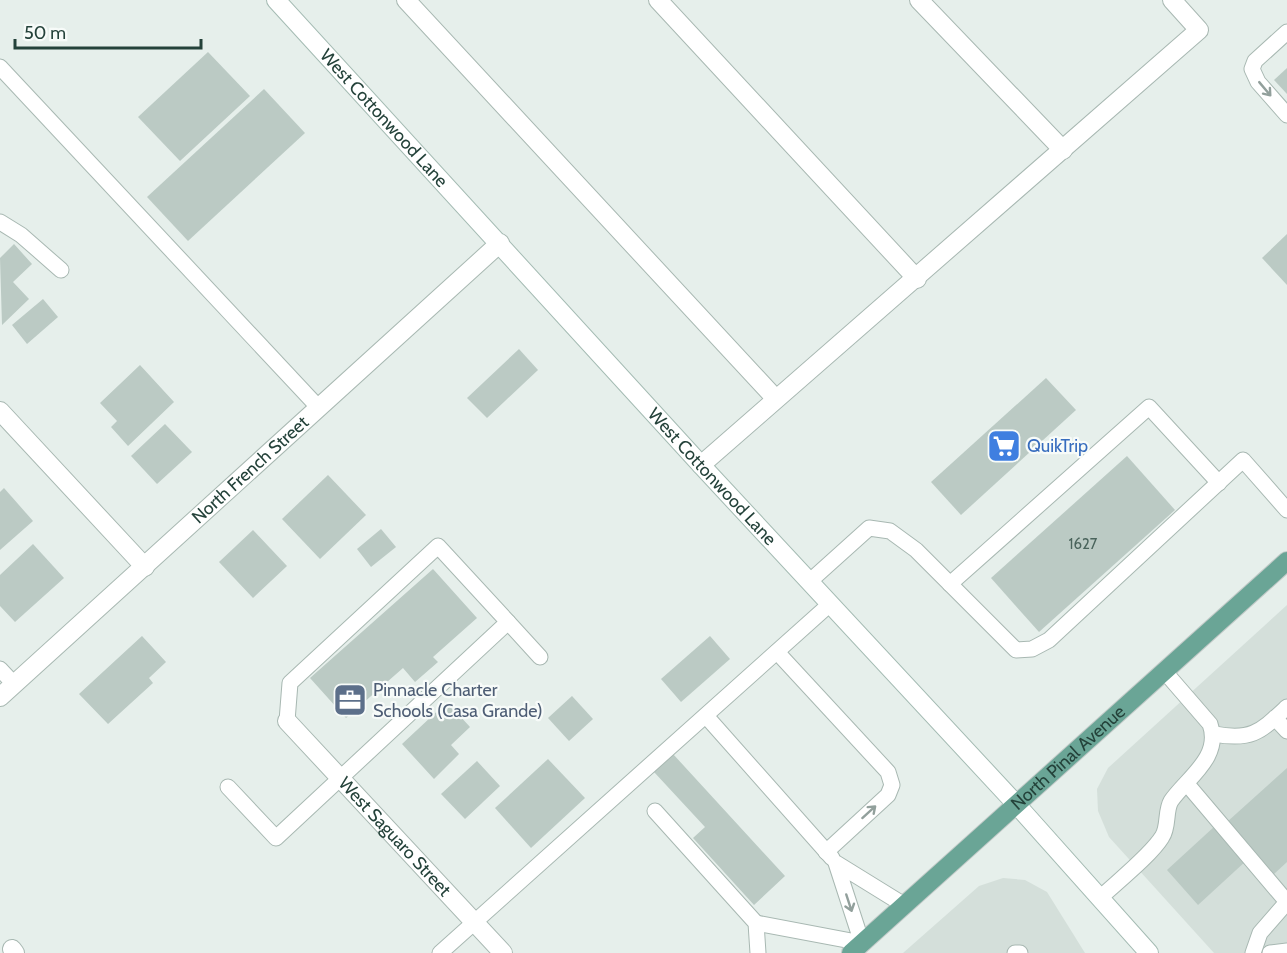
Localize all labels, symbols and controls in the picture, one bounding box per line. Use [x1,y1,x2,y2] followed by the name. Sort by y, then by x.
[15,12,201,50] scale bar
[24,22,66,44] text: 50 m
[315,44,453,192] street label: West Cottonwood Lane
[1258,81,1271,97] one-way arrow
[643,403,781,550] street label: West Cottonwood Lane
[187,411,313,528] street label: North French Street
[986,428,1022,464] supermarket icon: QuikTrip
[1027,435,1088,457] place label: QuikTrip
[1069,535,1098,553] house number: 1627
[373,679,543,722] place label: Pinnacle Charter Schools (Casa Grande)
[332,682,368,718] office icon: Pinnacle Charter Schools (Casa Grande)
[1006,701,1130,815] street label: North Pinal Avenue
[334,772,456,901] street label: West Saguaro Street
[862,805,877,819] one-way arrow
[844,893,855,912] one-way arrow

